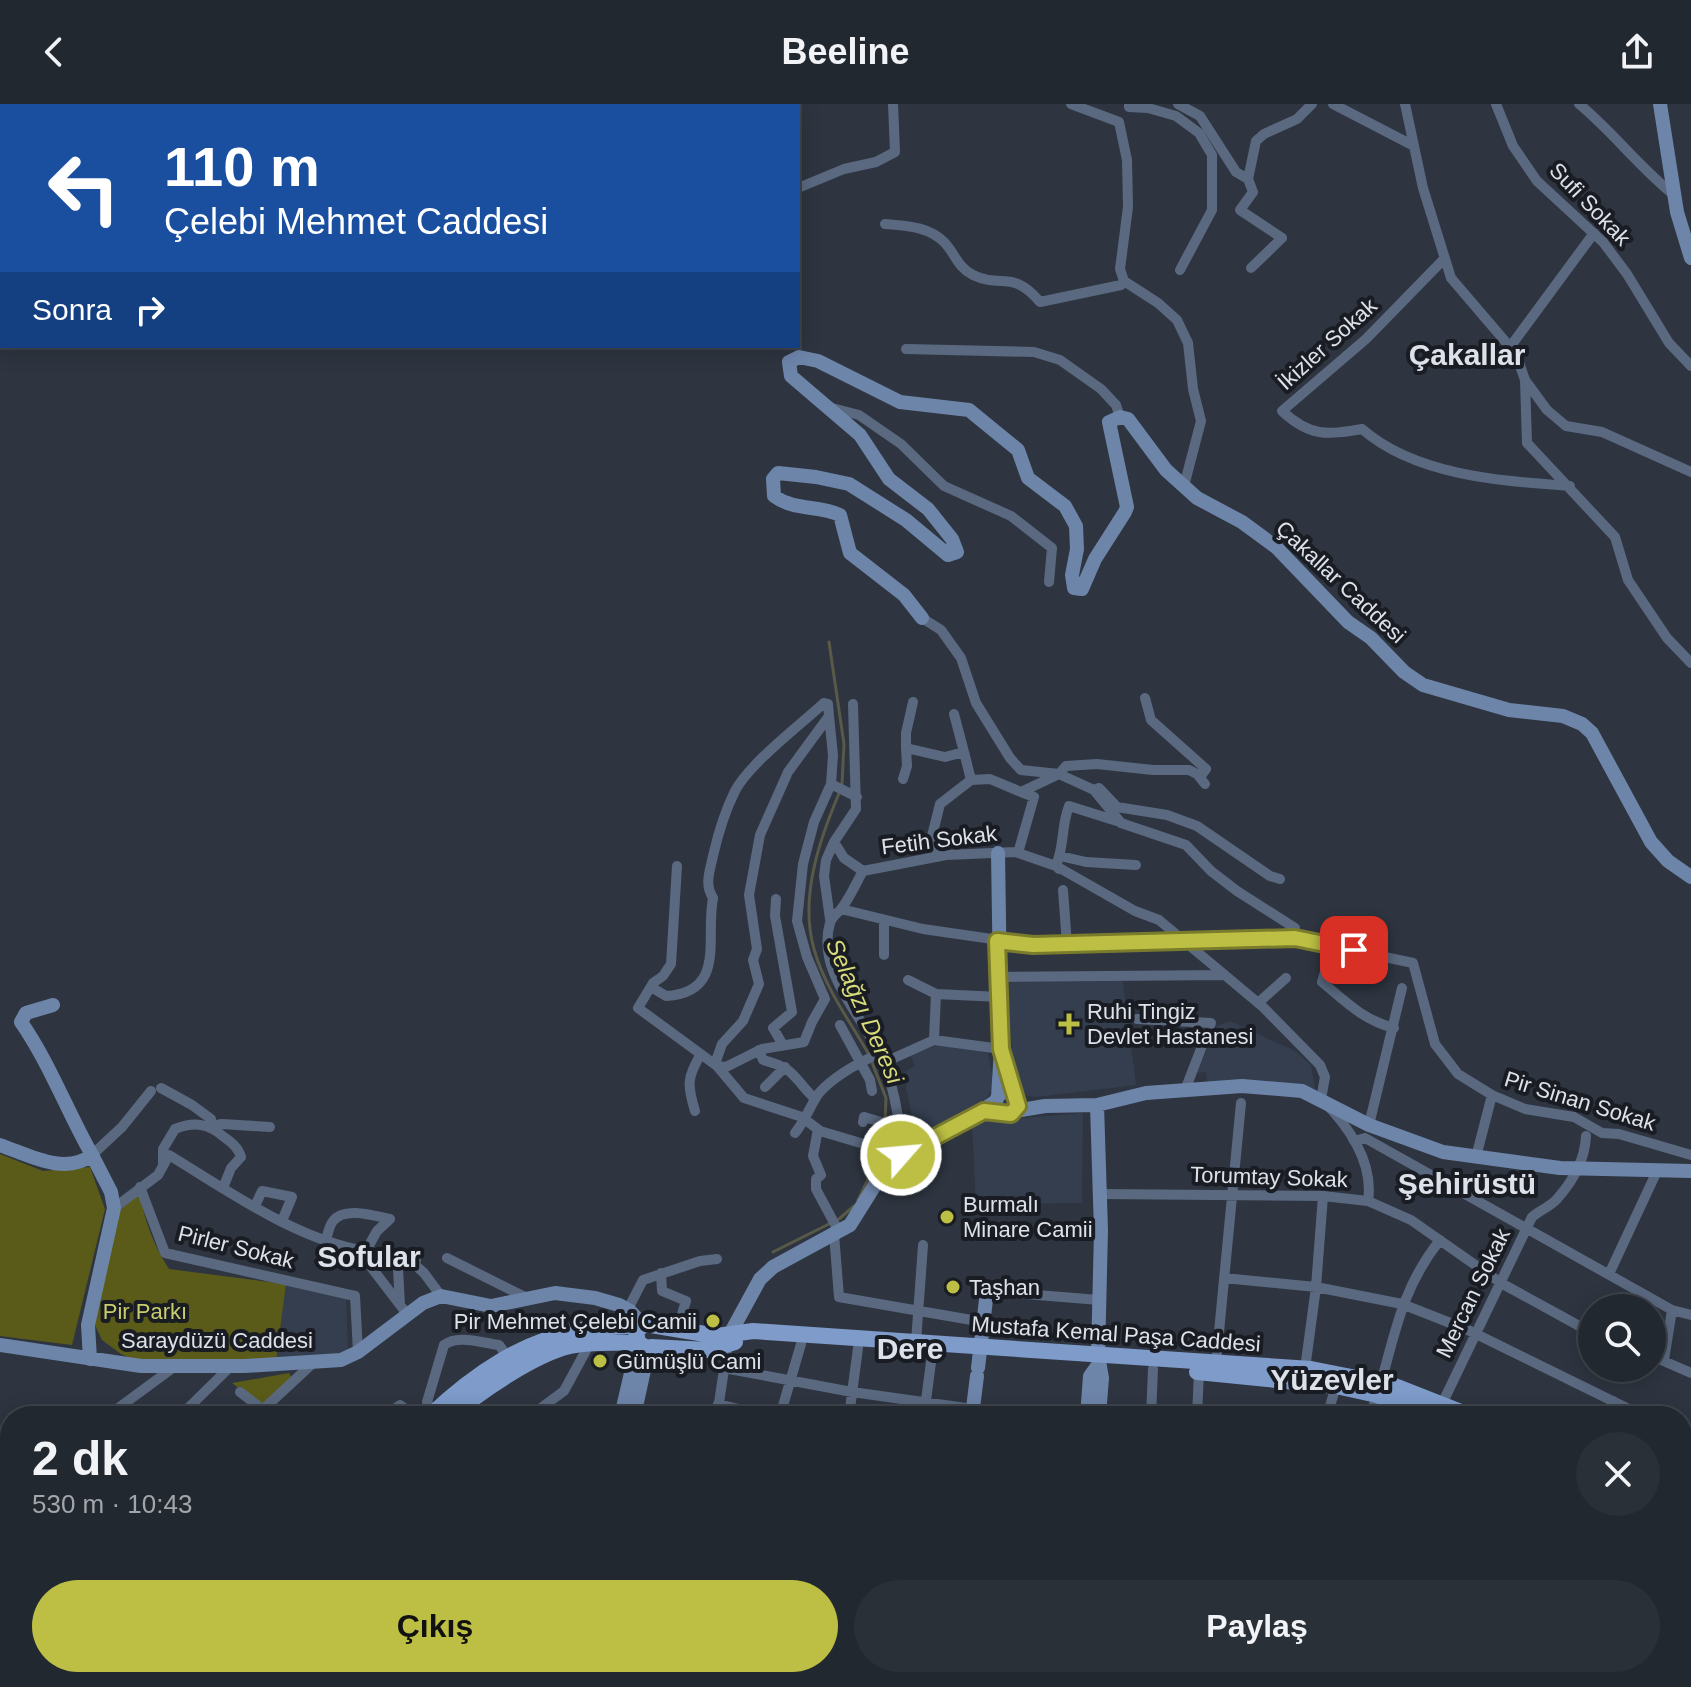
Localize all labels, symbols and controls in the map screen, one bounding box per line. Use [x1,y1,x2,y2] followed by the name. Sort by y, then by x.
[32,30,76,74] icon: back
[1615,30,1659,74] icon: share
[781,31,910,72] text: Beeline
[164,135,320,198] text: 110 m
[32,136,136,240] icon: left
[1544,157,1636,251] street label: Sufi Sokak
[164,201,548,242] text: Çelebi Mehmet Caddesi
[128,288,172,332] icon: right
[1272,292,1382,395] street label: İkizler Sokak
[32,293,112,326] text: Sonra
[1409,338,1526,371] district label: Çakallar
[1271,516,1411,648] street label: Çakallar Caddesi
[880,820,999,859] street label: Fetih Sokak
[1320,916,1388,984] pin
[1332,928,1376,972] icon: arrive
[821,934,909,1088] water label: Selağzı Deresi
[1087,999,1253,1049] place label: Ruhi Tingiz Devlet Hastanesi
[1058,1013,1080,1035] marker: Ruhi Tingiz Devlet Hastanesi
[1501,1066,1659,1136] street label: Pir Sinan Sokak
[859,1113,943,1197] position arrow
[1190,1162,1349,1192] street label: Torumtay Sokak
[1398,1167,1536,1200] district label: Şehirüstü
[963,1192,1093,1242] place label: Burmalı Minare Camii
[938,1208,956,1226] marker: Burmalı Minare Camii
[175,1221,298,1274] street label: Pirler Sokak
[1431,1223,1515,1362] street label: Mercan Sokak
[317,1240,421,1273] district label: Sofular
[969,1275,1040,1300] place label: Taşhan
[944,1278,962,1296] marker: Taşhan
[1578,1294,1666,1382] map controls
[1578,1294,1666,1382] button: search
[103,1299,187,1324] park label: Pir Parkı
[454,1309,697,1334] place label: Pir Mehmet Çelebi Camii
[971,1311,1261,1357] street label: Mustafa Kemal Paşa Caddesi
[704,1312,722,1330] marker: Pir Mehmet Çelebi Camii
[121,1328,313,1353] street label: Saraydüzü Caddesi
[877,1332,943,1365] district label: Dere
[616,1349,761,1374] place label: Gümüşlü Cami
[591,1352,609,1370] marker: Gümüşlü Cami
[1270,1363,1394,1396] district label: Yüzevler
[32,1432,128,1485] text: 2 dk
[1576,1432,1660,1516] button: close
[32,1489,192,1519] text: 530 m · 10:43
[32,1580,838,1672] button: Çıkış
[854,1580,1660,1672] button: Paylaş

